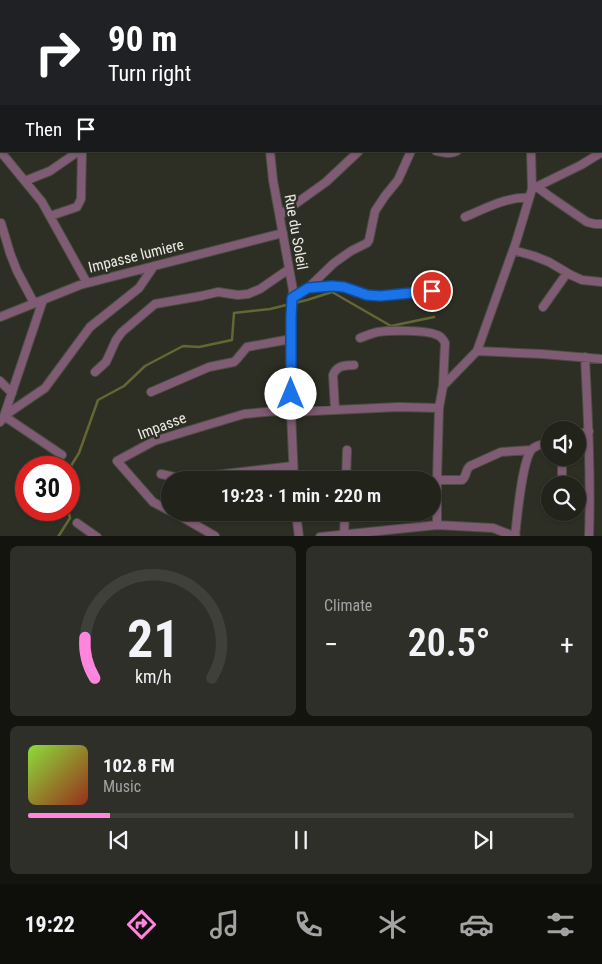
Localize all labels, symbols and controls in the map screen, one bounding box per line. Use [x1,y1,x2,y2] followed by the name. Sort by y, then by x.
[108,19,177,60] text: 90 m
[25,20,90,85] icon: right
[108,61,191,86] text: Turn right
[72,115,100,143] icon: arrive
[25,118,62,141] text: Then
[280,193,312,271] street label: Rue du Soleil
[86,235,186,277] street label: Impasse lumiere
[411,270,453,312] pin
[418,277,446,305] icon: arrive
[264,367,316,419] position arrow
[135,409,189,443] street label: Impasse
[541,421,586,521] map controls
[541,421,586,466] button: sound
[15,456,80,521] speed limit sign: 30
[541,476,586,521] button: search
[221,484,381,507] text: 19:23 · 1 min · 220 m
[324,596,372,615] text: Climate
[127,609,179,670] text: 21
[408,621,490,665] text: 20.5°
[324,628,338,661] text: −
[560,628,574,661] text: +
[135,666,171,687] text: km/h
[103,754,175,777] text: 102.8 FM
[103,777,141,796] text: Music
[105,826,133,854] icon: previous
[287,826,315,854] icon: pause
[469,826,497,854] icon: next
[124,907,159,942] icon: directions
[207,907,242,942] icon: music
[291,907,326,942] icon: phone
[375,907,410,942] icon: climate
[459,907,494,942] icon: car
[543,907,578,942] icon: filters
[24,912,75,937] text: 19:22

